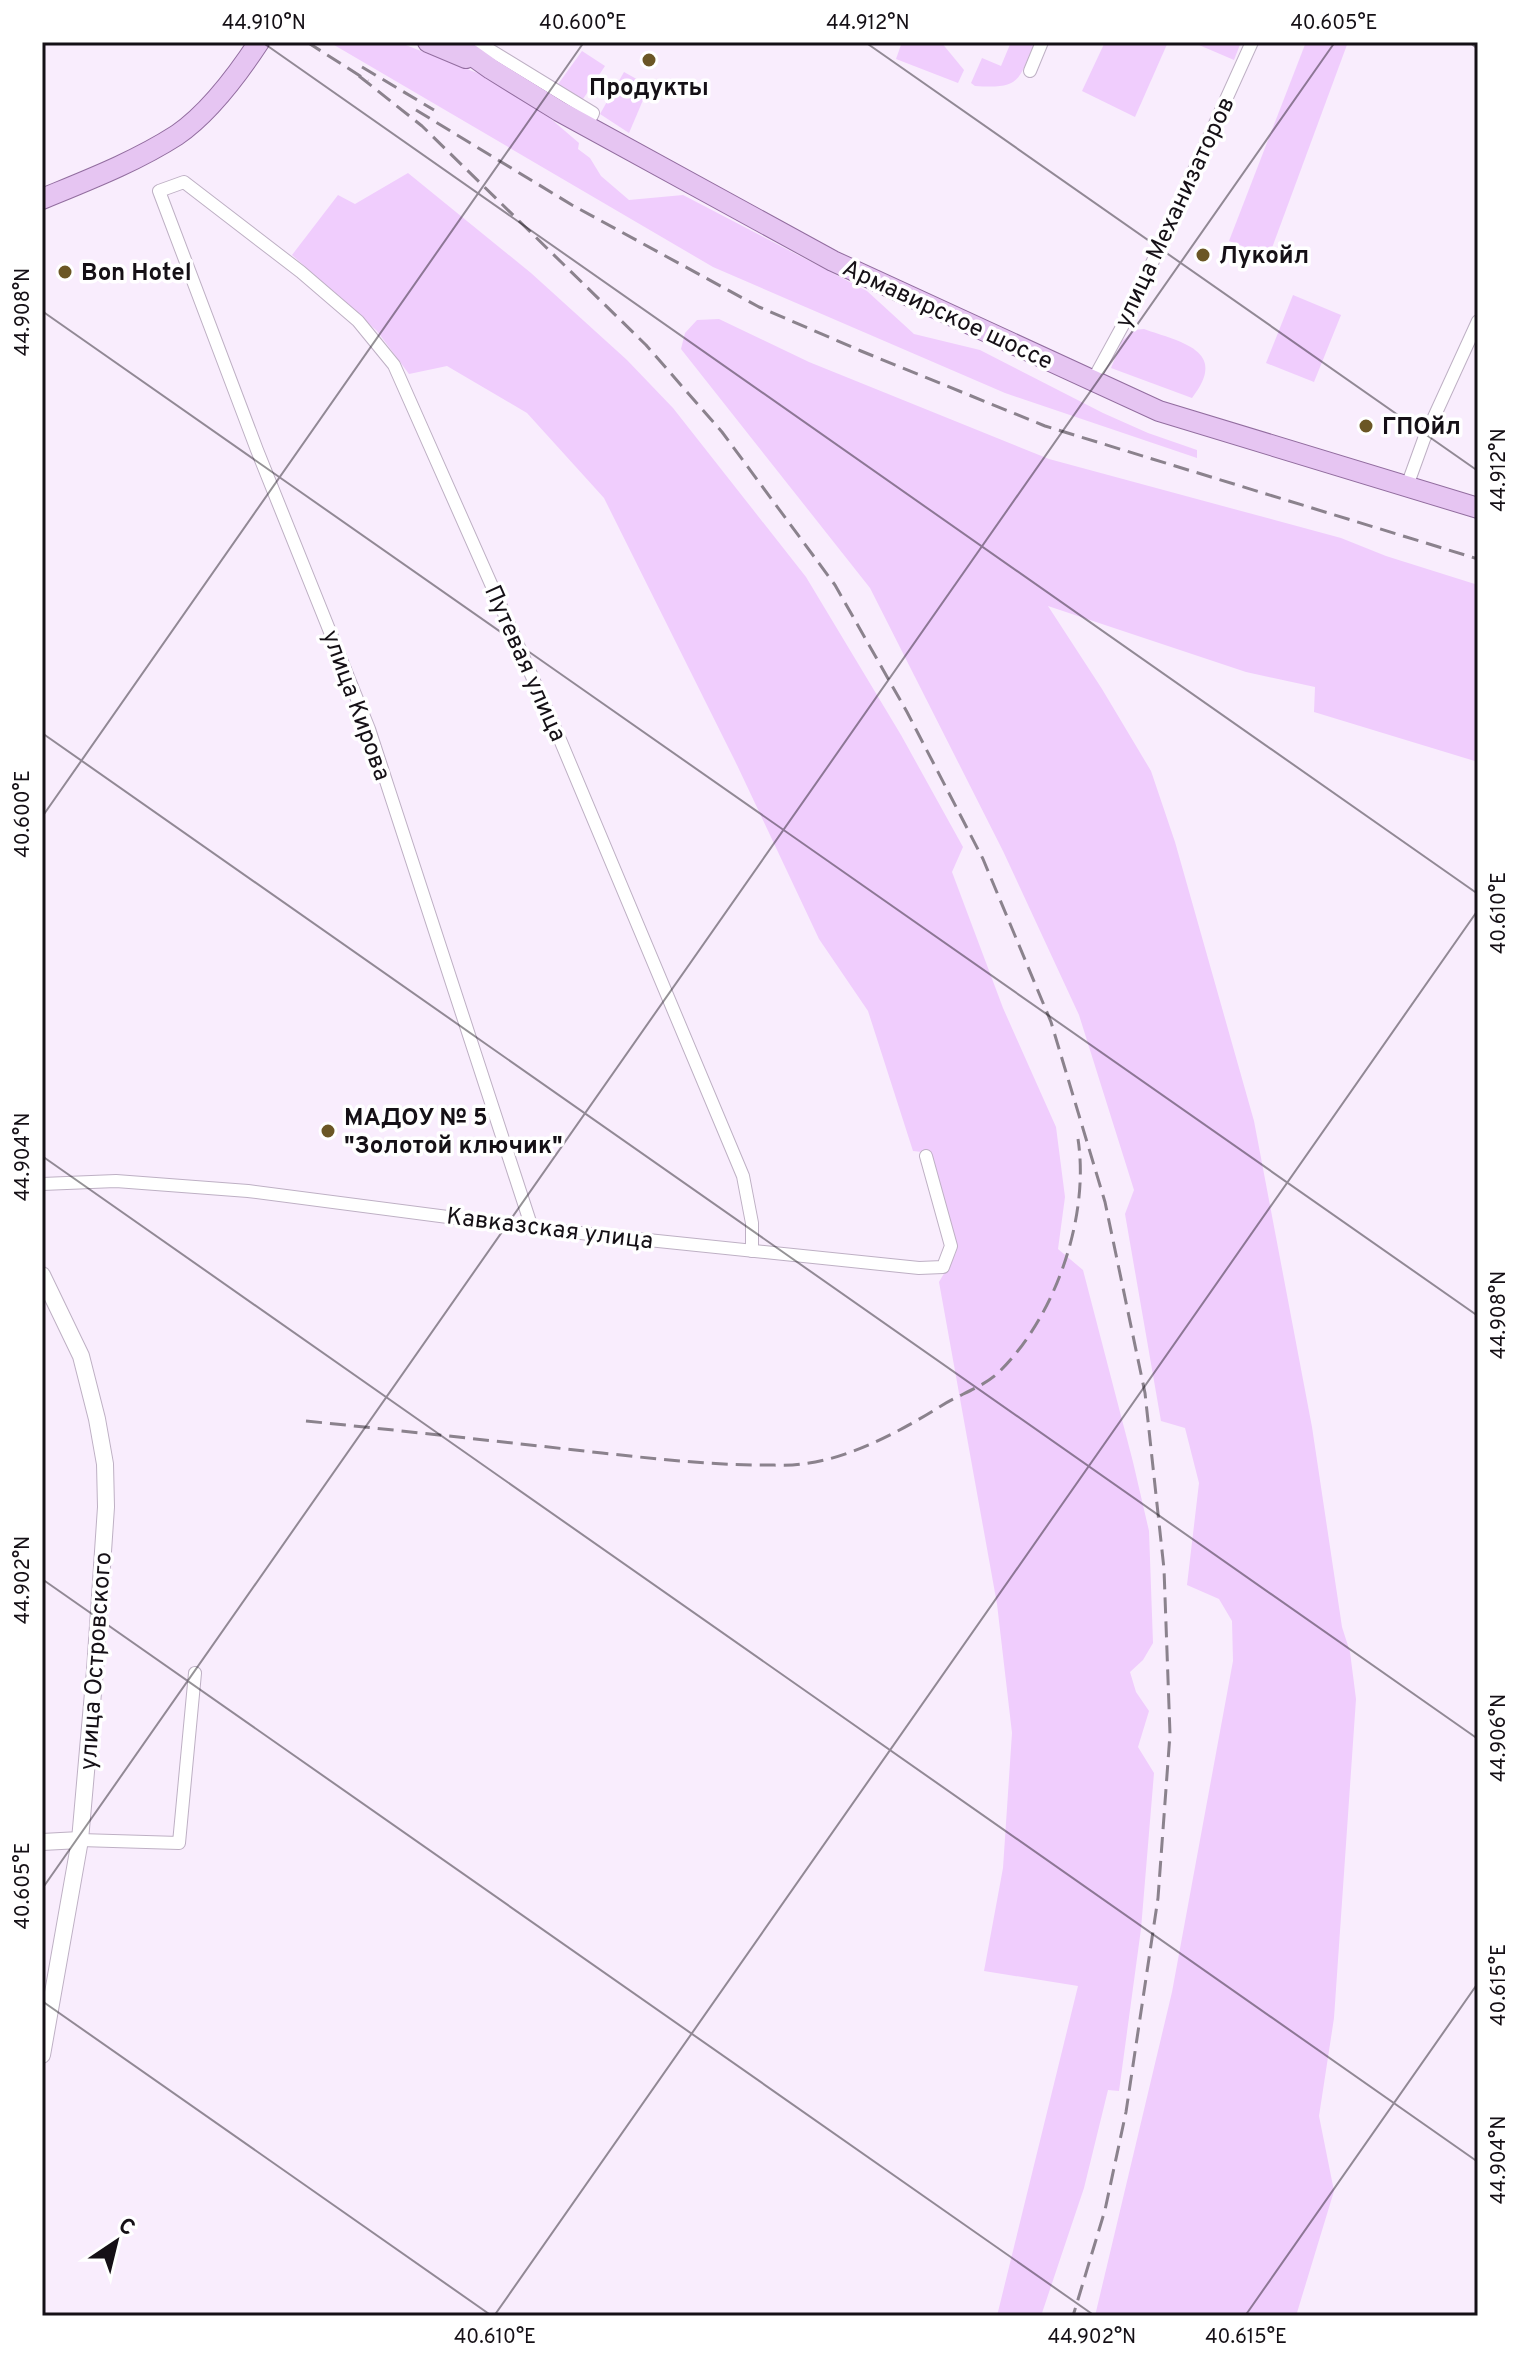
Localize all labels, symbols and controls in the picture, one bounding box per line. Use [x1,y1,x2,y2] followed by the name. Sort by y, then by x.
[222,11,306,37] text: 44.910°N
[539,11,627,37] text: 40.600°E
[826,11,910,37] text: 44.912°N
[1290,11,1378,37] text: 40.605°E
[640,51,658,69] marker: Продукты
[589,74,709,104] place label: Продукты
[1109,93,1243,333] street label: улица Механизаторов
[1219,242,1309,272] place label: Лукойл
[1194,246,1212,264] marker: Лукойл
[837,254,1057,378] street label: Армавирское шоссе
[81,259,192,289] place label: Bon Hotel
[56,263,74,281] marker: Bon Hotel
[11,268,37,356] text: 44.908°N
[1382,413,1461,443] place label: ГПОйл
[1357,417,1375,435] marker: ГПОйл
[1487,428,1513,512] text: 44.912°N
[476,581,572,747] street label: Путевая улица
[314,626,396,785] street label: улица Кирова
[11,770,37,858] text: 40.600°E
[1487,872,1513,954] text: 40.610°E
[344,1104,563,1162] place label: МАДОУ № 5 "Золотой ключик"
[11,1113,37,1201] text: 44.904°N
[319,1122,337,1140] marker: МАДОУ № 5 "Золотой ключик"
[445,1202,655,1258] street label: Кавказская улица
[1487,1271,1513,1359] text: 44.908°N
[11,1536,37,1624] text: 44.902°N
[74,1551,120,1771] street label: улица Островского
[1487,1694,1513,1782] text: 44.906°N
[11,1842,37,1930] text: 40.605°E
[1487,1944,1513,2026] text: 40.615°E
[1487,2116,1513,2204] text: 44.904°N
[76,2202,156,2282] north arrow
[113,2213,140,2243] text: С
[454,2325,536,2351] text: 40.610°E
[1048,2325,1136,2351] text: 44.902°N
[1205,2325,1287,2351] text: 40.615°E

